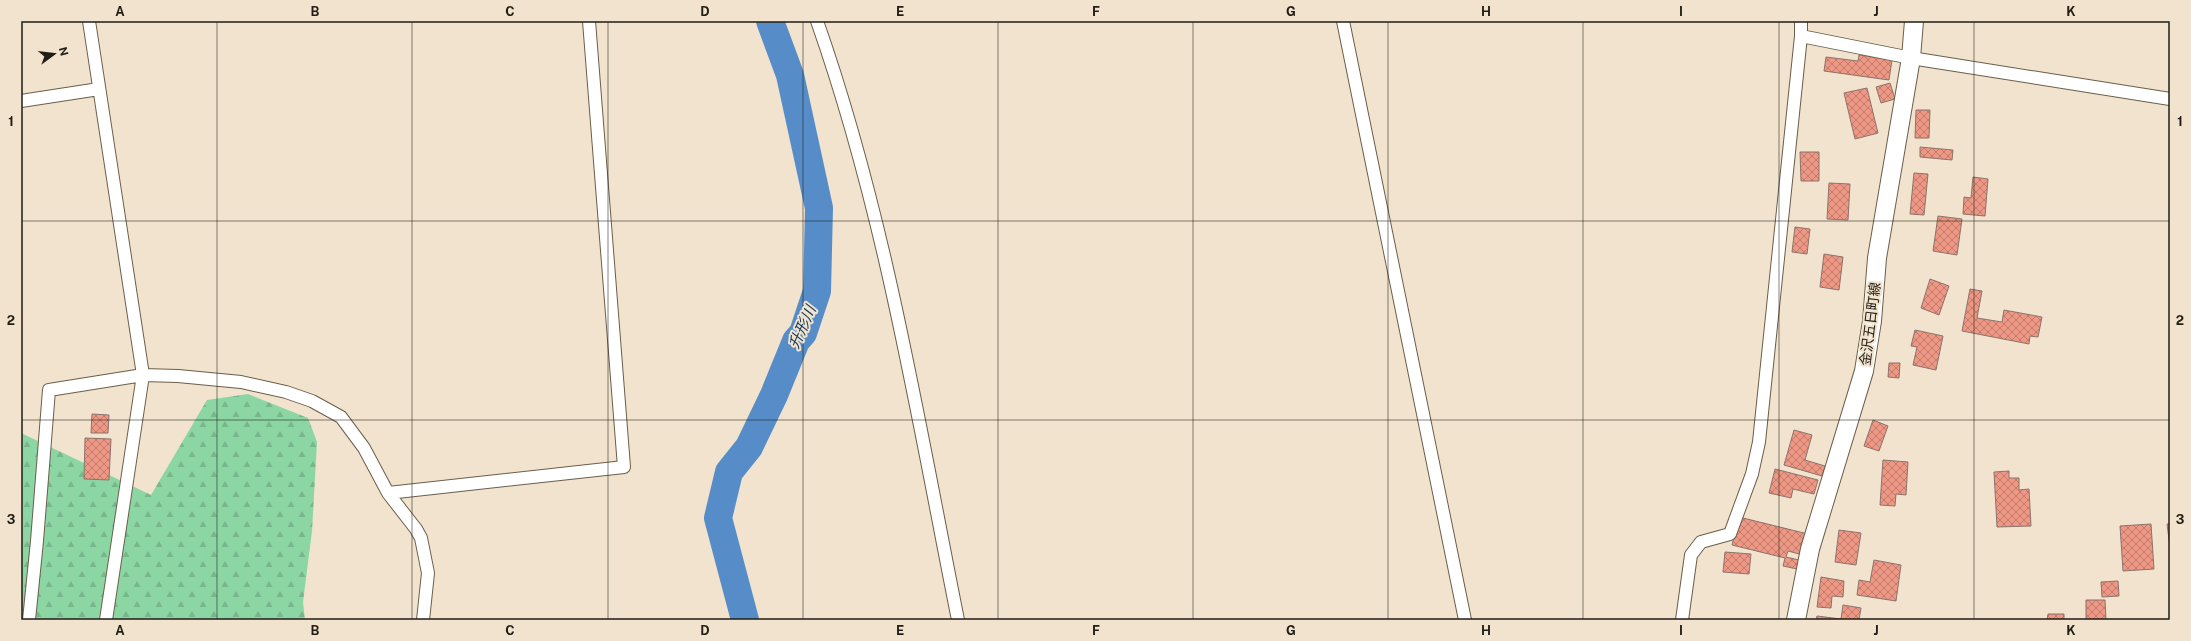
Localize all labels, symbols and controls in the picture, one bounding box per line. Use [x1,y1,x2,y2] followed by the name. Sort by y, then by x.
[115,4,125,19] text: A
[311,4,320,19] text: B
[505,4,515,19] text: C
[700,4,710,19] text: D
[896,4,904,19] text: E
[1092,4,1100,19] text: F
[1286,4,1296,19] text: G
[1481,4,1491,19] text: H
[1679,4,1683,19] text: I
[1873,4,1879,19] text: J
[2066,4,2076,19] text: K
[34,34,74,74] north arrow
[57,46,71,57] text: N
[8,114,14,129] text: 1
[2177,114,2183,129] text: 1
[1857,281,1883,367] street label: 金沢五日町線
[785,301,820,351] water label: 升形川
[7,313,15,328] text: 2
[2176,313,2184,328] text: 2
[7,512,16,527] text: 3
[2176,512,2185,527] text: 3
[115,623,125,638] text: A
[311,623,320,638] text: B
[505,623,515,638] text: C
[700,623,710,638] text: D
[896,623,904,638] text: E
[1092,623,1100,638] text: F
[1286,623,1296,638] text: G
[1481,623,1491,638] text: H
[1679,623,1683,638] text: I
[1873,623,1879,638] text: J
[2066,623,2076,638] text: K

